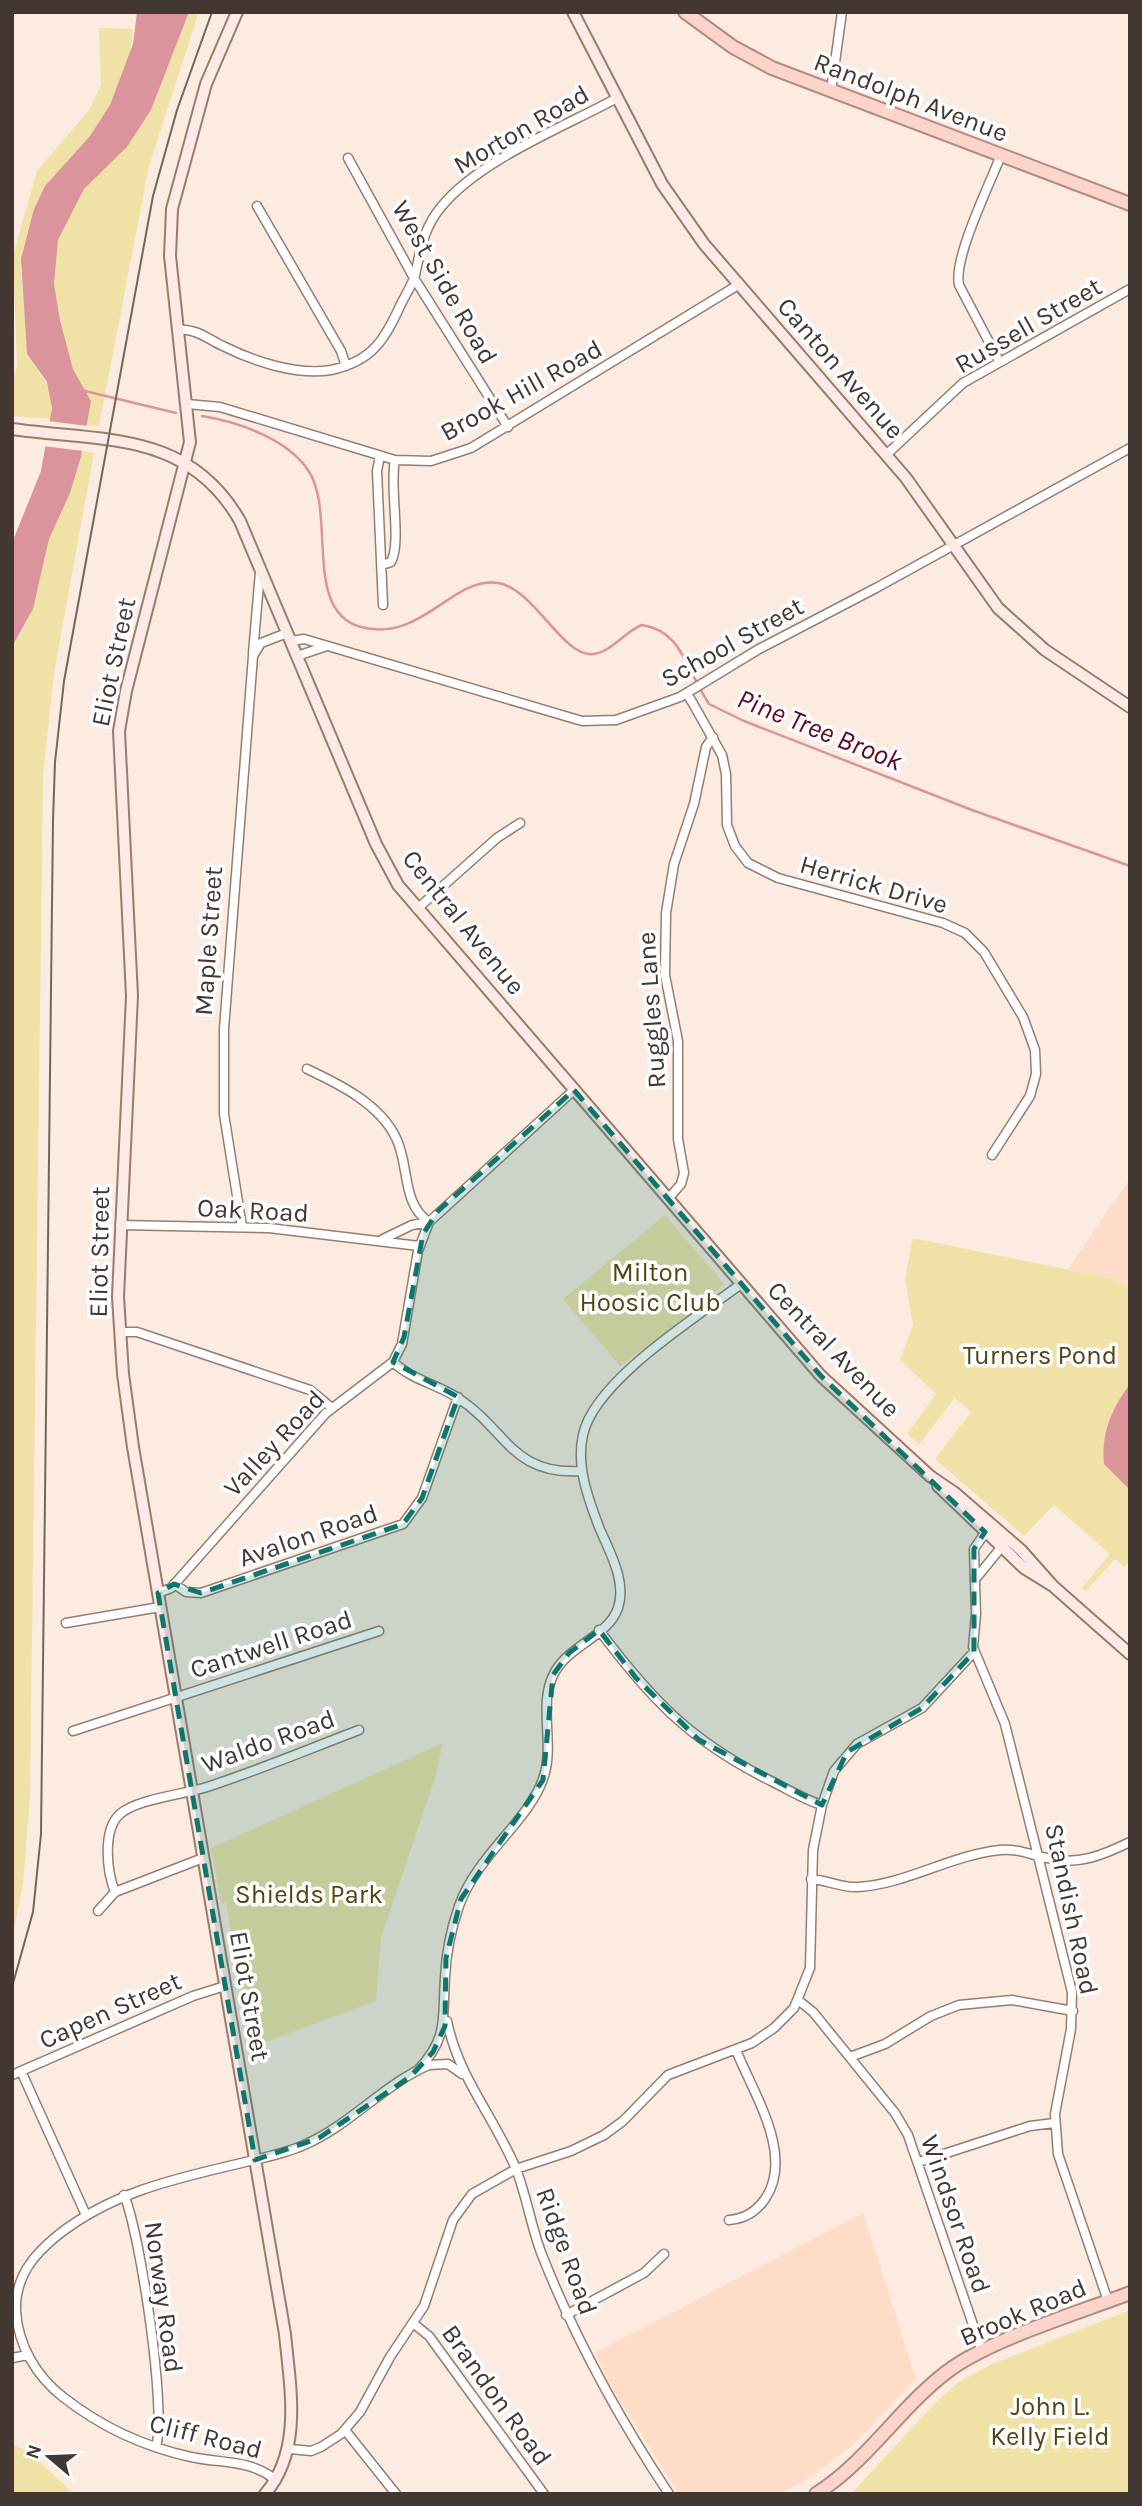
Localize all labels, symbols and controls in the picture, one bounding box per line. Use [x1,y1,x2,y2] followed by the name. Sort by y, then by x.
[809,46,1012,149] street label: Randolph Avenue
[448,78,595,181] street label: Morton Road
[385,195,504,370] street label: West Side Road
[949,271,1107,380] street label: Russell Street
[771,291,910,445] street label: Canton Avenue
[435,333,608,448] street label: Brook Hill Road
[656,590,809,694] street label: School Street
[85,595,142,729] street label: Eliot Street
[733,681,908,778] water label: Pine Tree Brook
[396,844,532,1001] street label: Central Avenue
[796,849,951,920] street label: Herrick Drive
[188,865,229,1017] street label: Maple Street
[631,931,672,1089] street label: Ruggles Lane
[83,1186,116,1318] street label: Eliot Street
[196,1192,310,1229] street label: Oak Road
[579,1257,721,1318] park label: Milton Hoosic Club
[761,1275,906,1424] street label: Central Avenue
[963,1340,1117,1371] park label: Turners Pond
[217,1384,331,1503] street label: Valley Road
[235,1497,382,1574] street label: Avalon Road
[186,1604,356,1685] street label: Cantwell Road
[197,1703,339,1780] street label: Waldo Road
[1038,1821,1105,1997] street label: Standish Road
[235,1879,383,1910] park label: Shields Park
[223,1929,276,2064] street label: Eliot Street
[34,1965,186,2056] street label: Capen Street
[914,2131,997,2297] street label: Windsor Road
[529,2183,604,2319] street label: Ridge Road
[138,2219,189,2375] street label: Norway Road
[955,2272,1091,2353] street label: Brook Road
[435,2319,558,2472] street label: Brandon Road
[990,2391,1110,2452] park label: John L. Kelly Field
[146,2408,265,2465] street label: Cliff Road
[14,2422,84,2492] north arrow
[21,2442,46,2462] text: N

